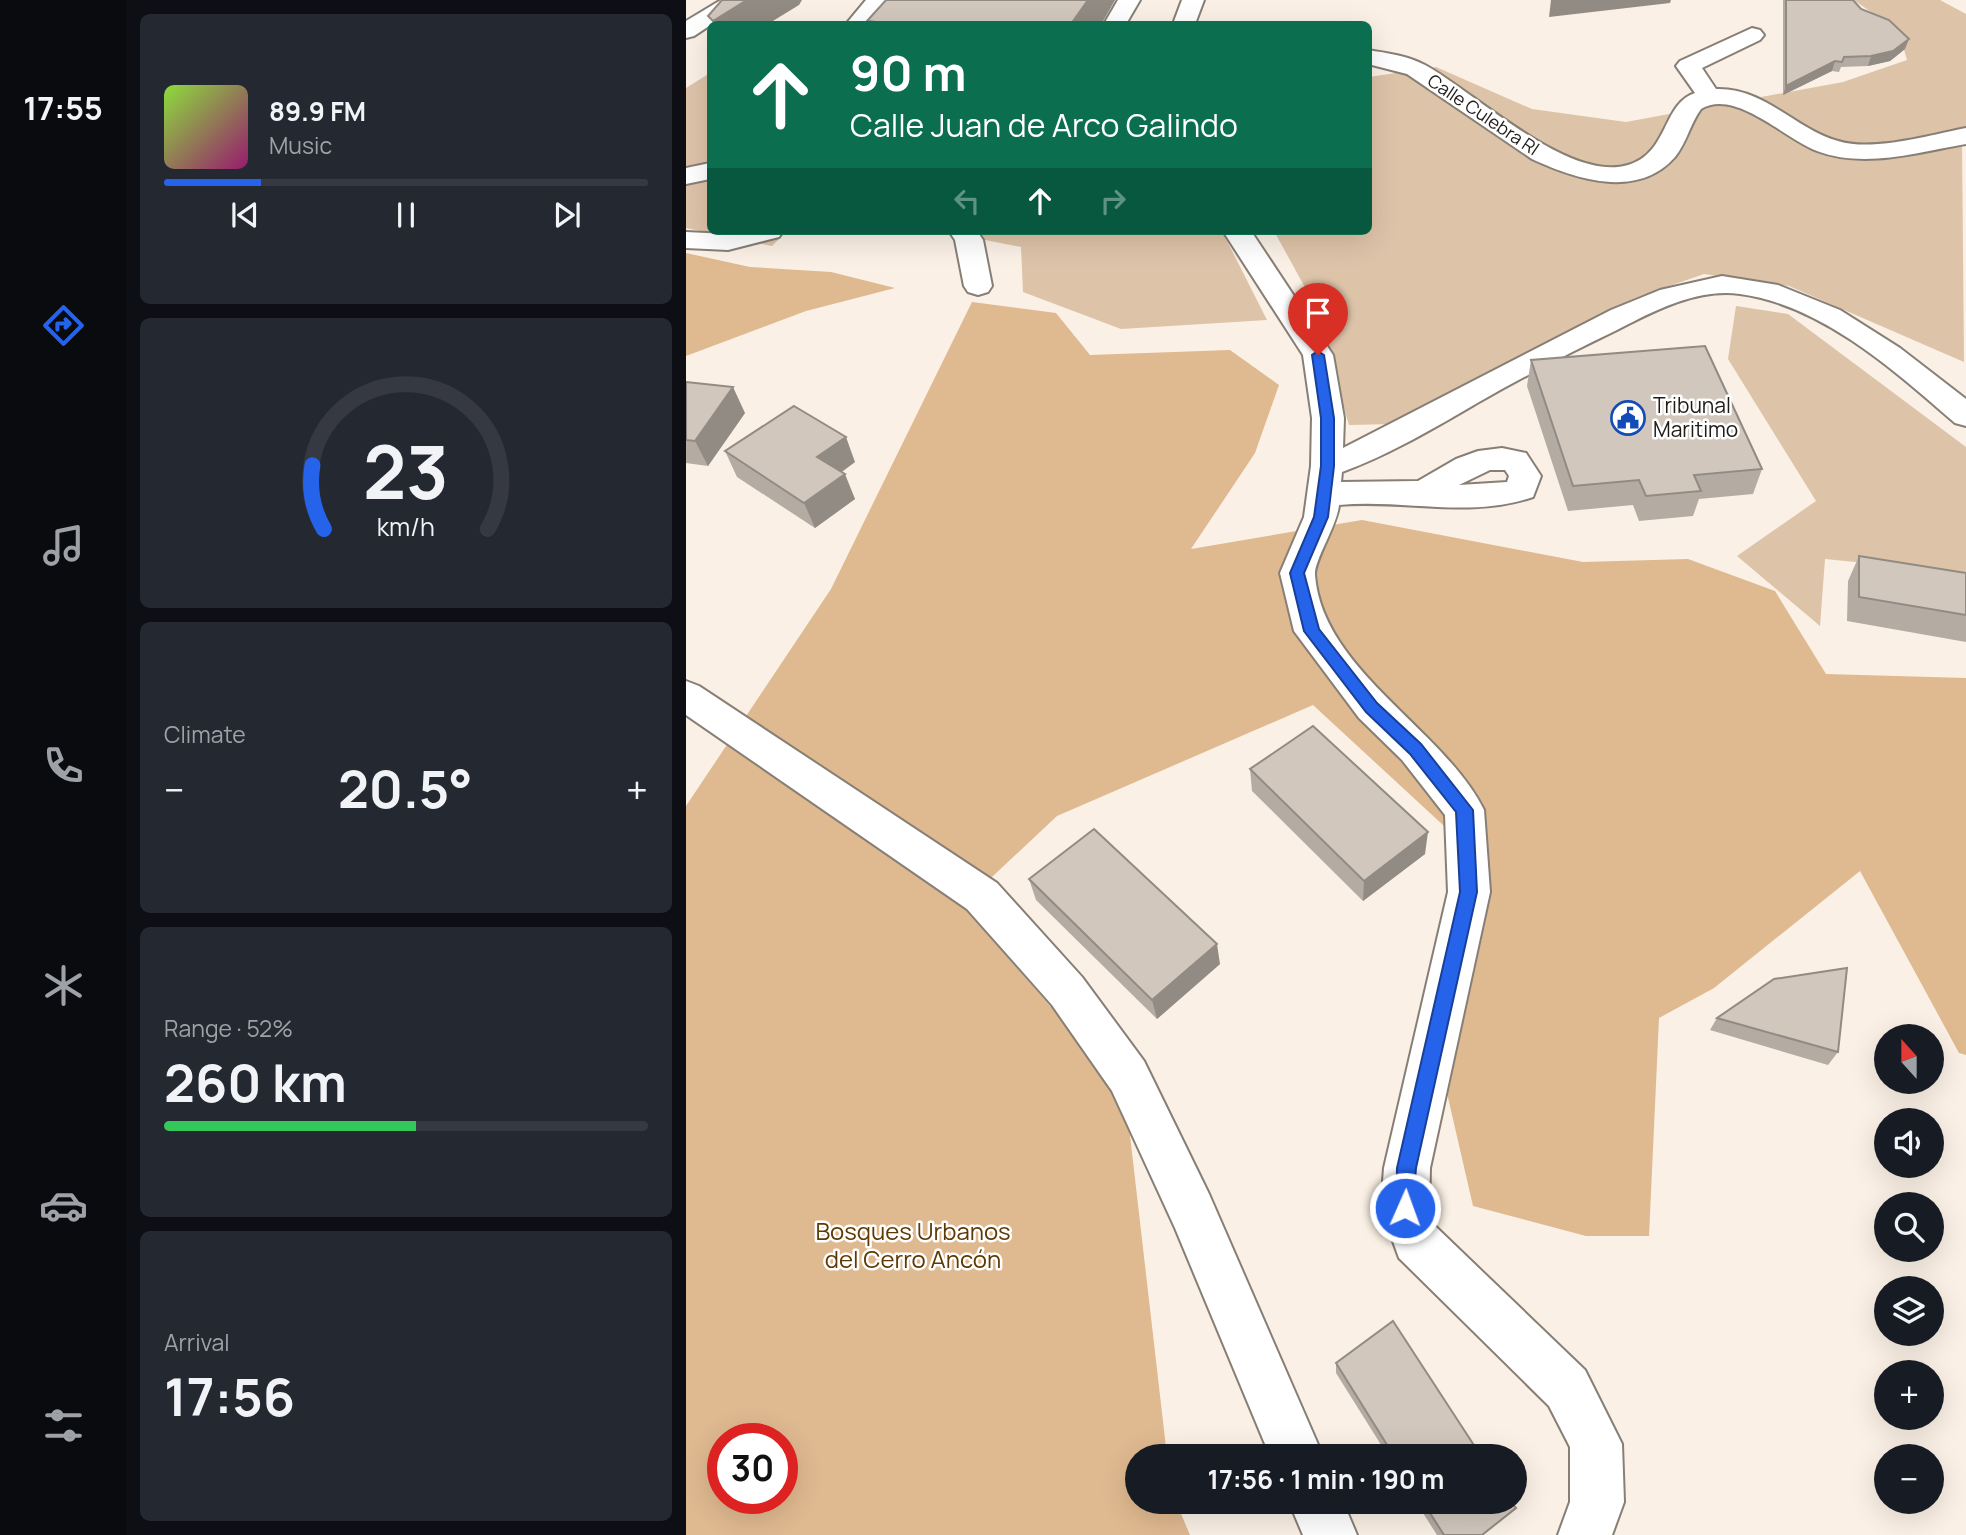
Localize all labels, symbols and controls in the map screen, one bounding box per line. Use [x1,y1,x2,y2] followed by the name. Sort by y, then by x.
[850,39,967,106] text: 90 m
[735,49,826,140] icon: ahead
[1423,68,1544,160] street label: Calle Culebra Rl
[23,86,103,130] text: 17:55
[269,93,366,129] text: 89.9 FM
[850,103,1238,147] text: Calle Juan de Arco Galindo
[269,129,332,161] text: Music
[948,182,986,220] icon: left
[1021,182,1059,220] icon: ahead
[1094,182,1132,220] icon: right
[226,196,264,234] icon: previous
[387,196,425,234] icon: pause
[548,196,586,234] icon: next
[1288,283,1348,355] pin
[1299,294,1337,332] icon: arrive
[39,301,88,350] icon: directions
[1653,391,1738,443] place label: Tribunal Maritimo
[1609,399,1647,437] public building icon: Tribunal Maritimo
[363,422,449,522] text: 23
[377,509,435,544] text: km/h
[39,521,88,570] icon: music
[164,718,246,750] text: Climate
[39,741,88,790] icon: phone
[338,753,473,824] text: 20.5°
[164,763,185,815] text: −
[626,763,648,815] text: +
[39,961,88,1010] icon: climate
[164,1012,293,1044] text: Range · 52%
[1874,1024,1944,1094] north arrow
[1874,1024,1944,1514] map controls
[164,1047,347,1118] text: 260 km
[1874,1108,1944,1178] button: sound
[1368,1171,1442,1245] position arrow
[39,1181,88,1230] icon: car
[1874,1192,1944,1262] button: search
[815,1214,1011,1275] park label: Bosques Urbanos del Cerro Ancón
[1874,1276,1944,1346] button: layers
[164,1326,230,1358] text: Arrival
[1874,1360,1944,1430] button: +
[164,1361,295,1432] text: 17:56
[39,1401,88,1450] icon: filters
[707,1423,798,1514] speed limit sign: 30
[1874,1444,1944,1514] button: −
[1208,1461,1444,1497] text: 17:56 · 1 min · 190 m

